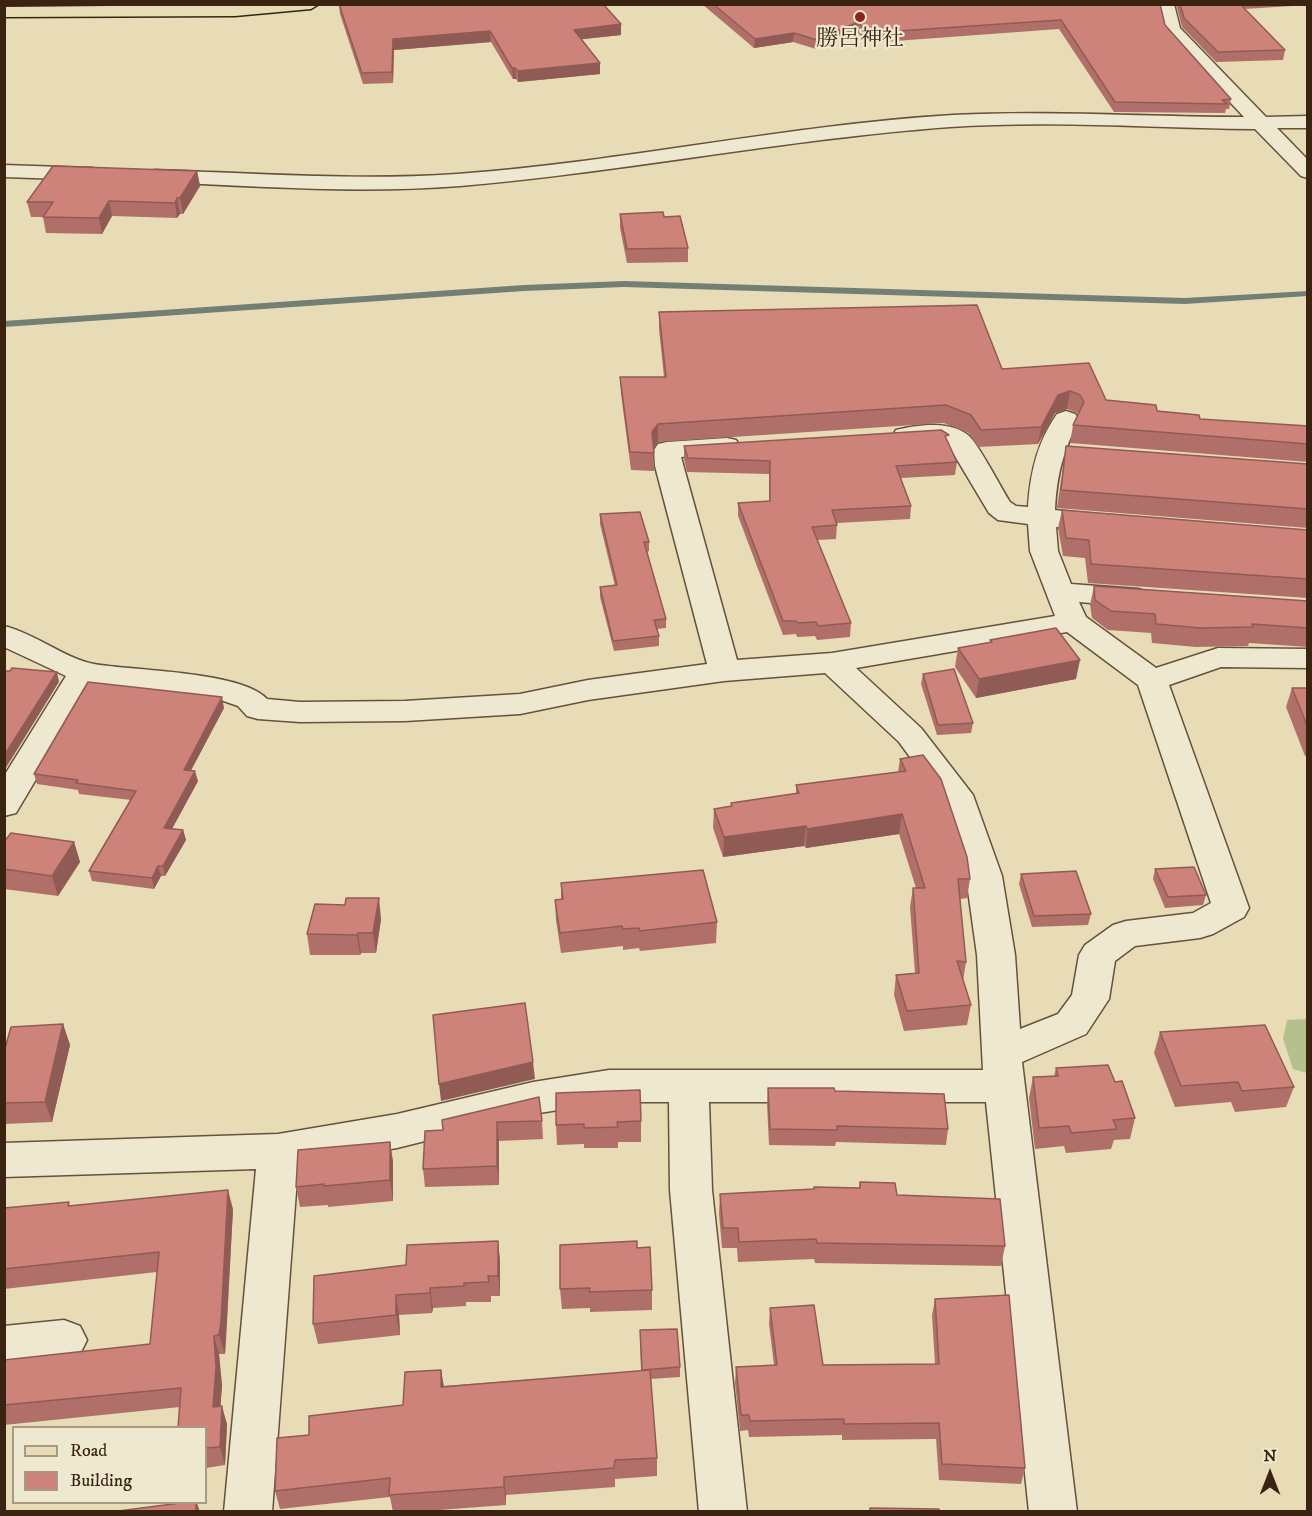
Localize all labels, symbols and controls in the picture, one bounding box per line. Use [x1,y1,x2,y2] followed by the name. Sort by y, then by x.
[853,10,867,24] marker: 勝呂神社
[816,27,904,53] place label: 勝呂神社
[12,1426,207,1504] legend
[70,1440,107,1462] text: Road
[1240,1444,1300,1504] north arrow
[1263,1446,1277,1466] text: N
[70,1470,132,1492] text: Building

